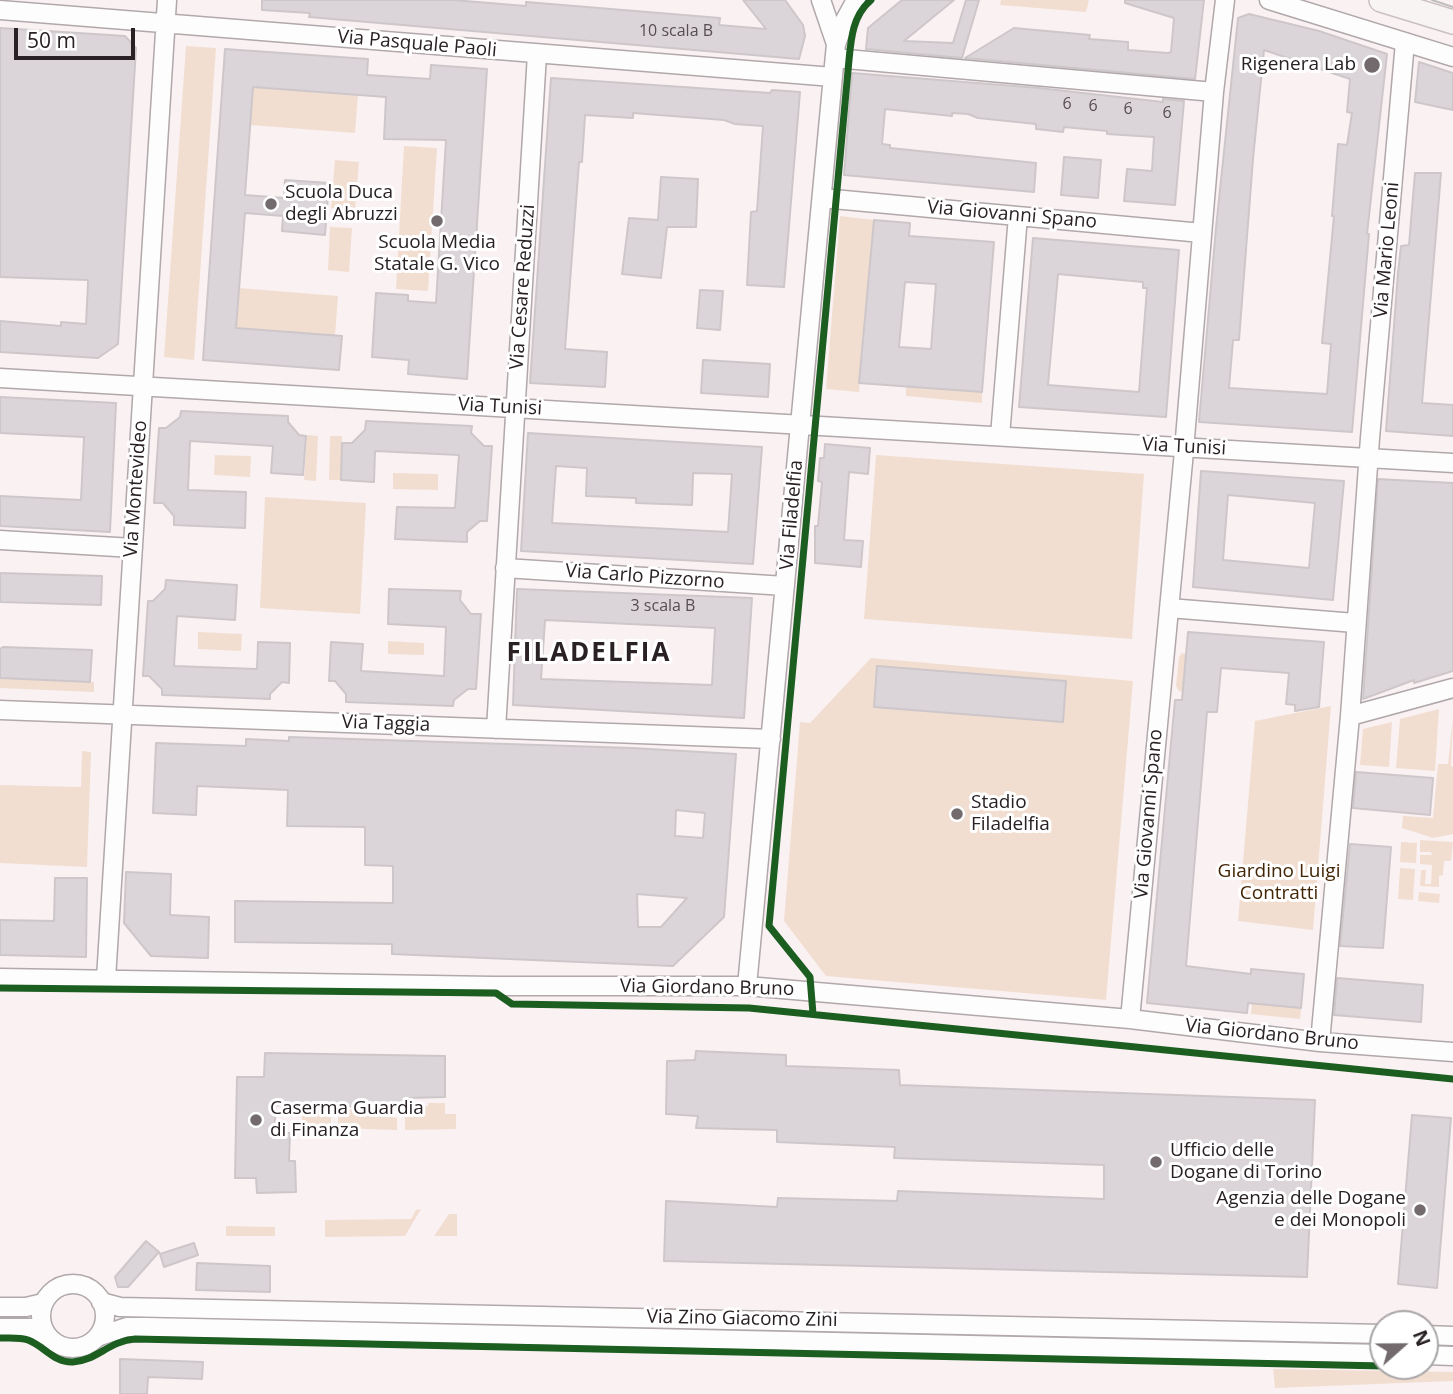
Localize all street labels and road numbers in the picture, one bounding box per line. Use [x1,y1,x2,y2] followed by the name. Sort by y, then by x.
[336,26,498,62] street label: Via Pasquale Paoli
[1370,181,1404,319] street label: Via Mario Leoni
[926,196,1098,234] street label: Via Giovanni Spano
[506,204,540,370] street label: Via Cesare Reduzzi
[457,393,543,421] street label: Via Tunisi
[120,420,152,558] street label: Via Montevideo
[1141,433,1227,461] street label: Via Tunisi
[776,459,808,571] street label: Via Filadelfia
[565,560,725,594] street label: Via Carlo Pizzorno
[341,711,431,737] street label: Via Taggia
[1130,728,1168,900] street label: Via Giovanni Spano
[620,975,794,1001] street label: Via Giordano Bruno
[1184,1015,1360,1055] street label: Via Giordano Bruno
[646,1306,838,1332] street label: Via Zino Giacomo Zini

